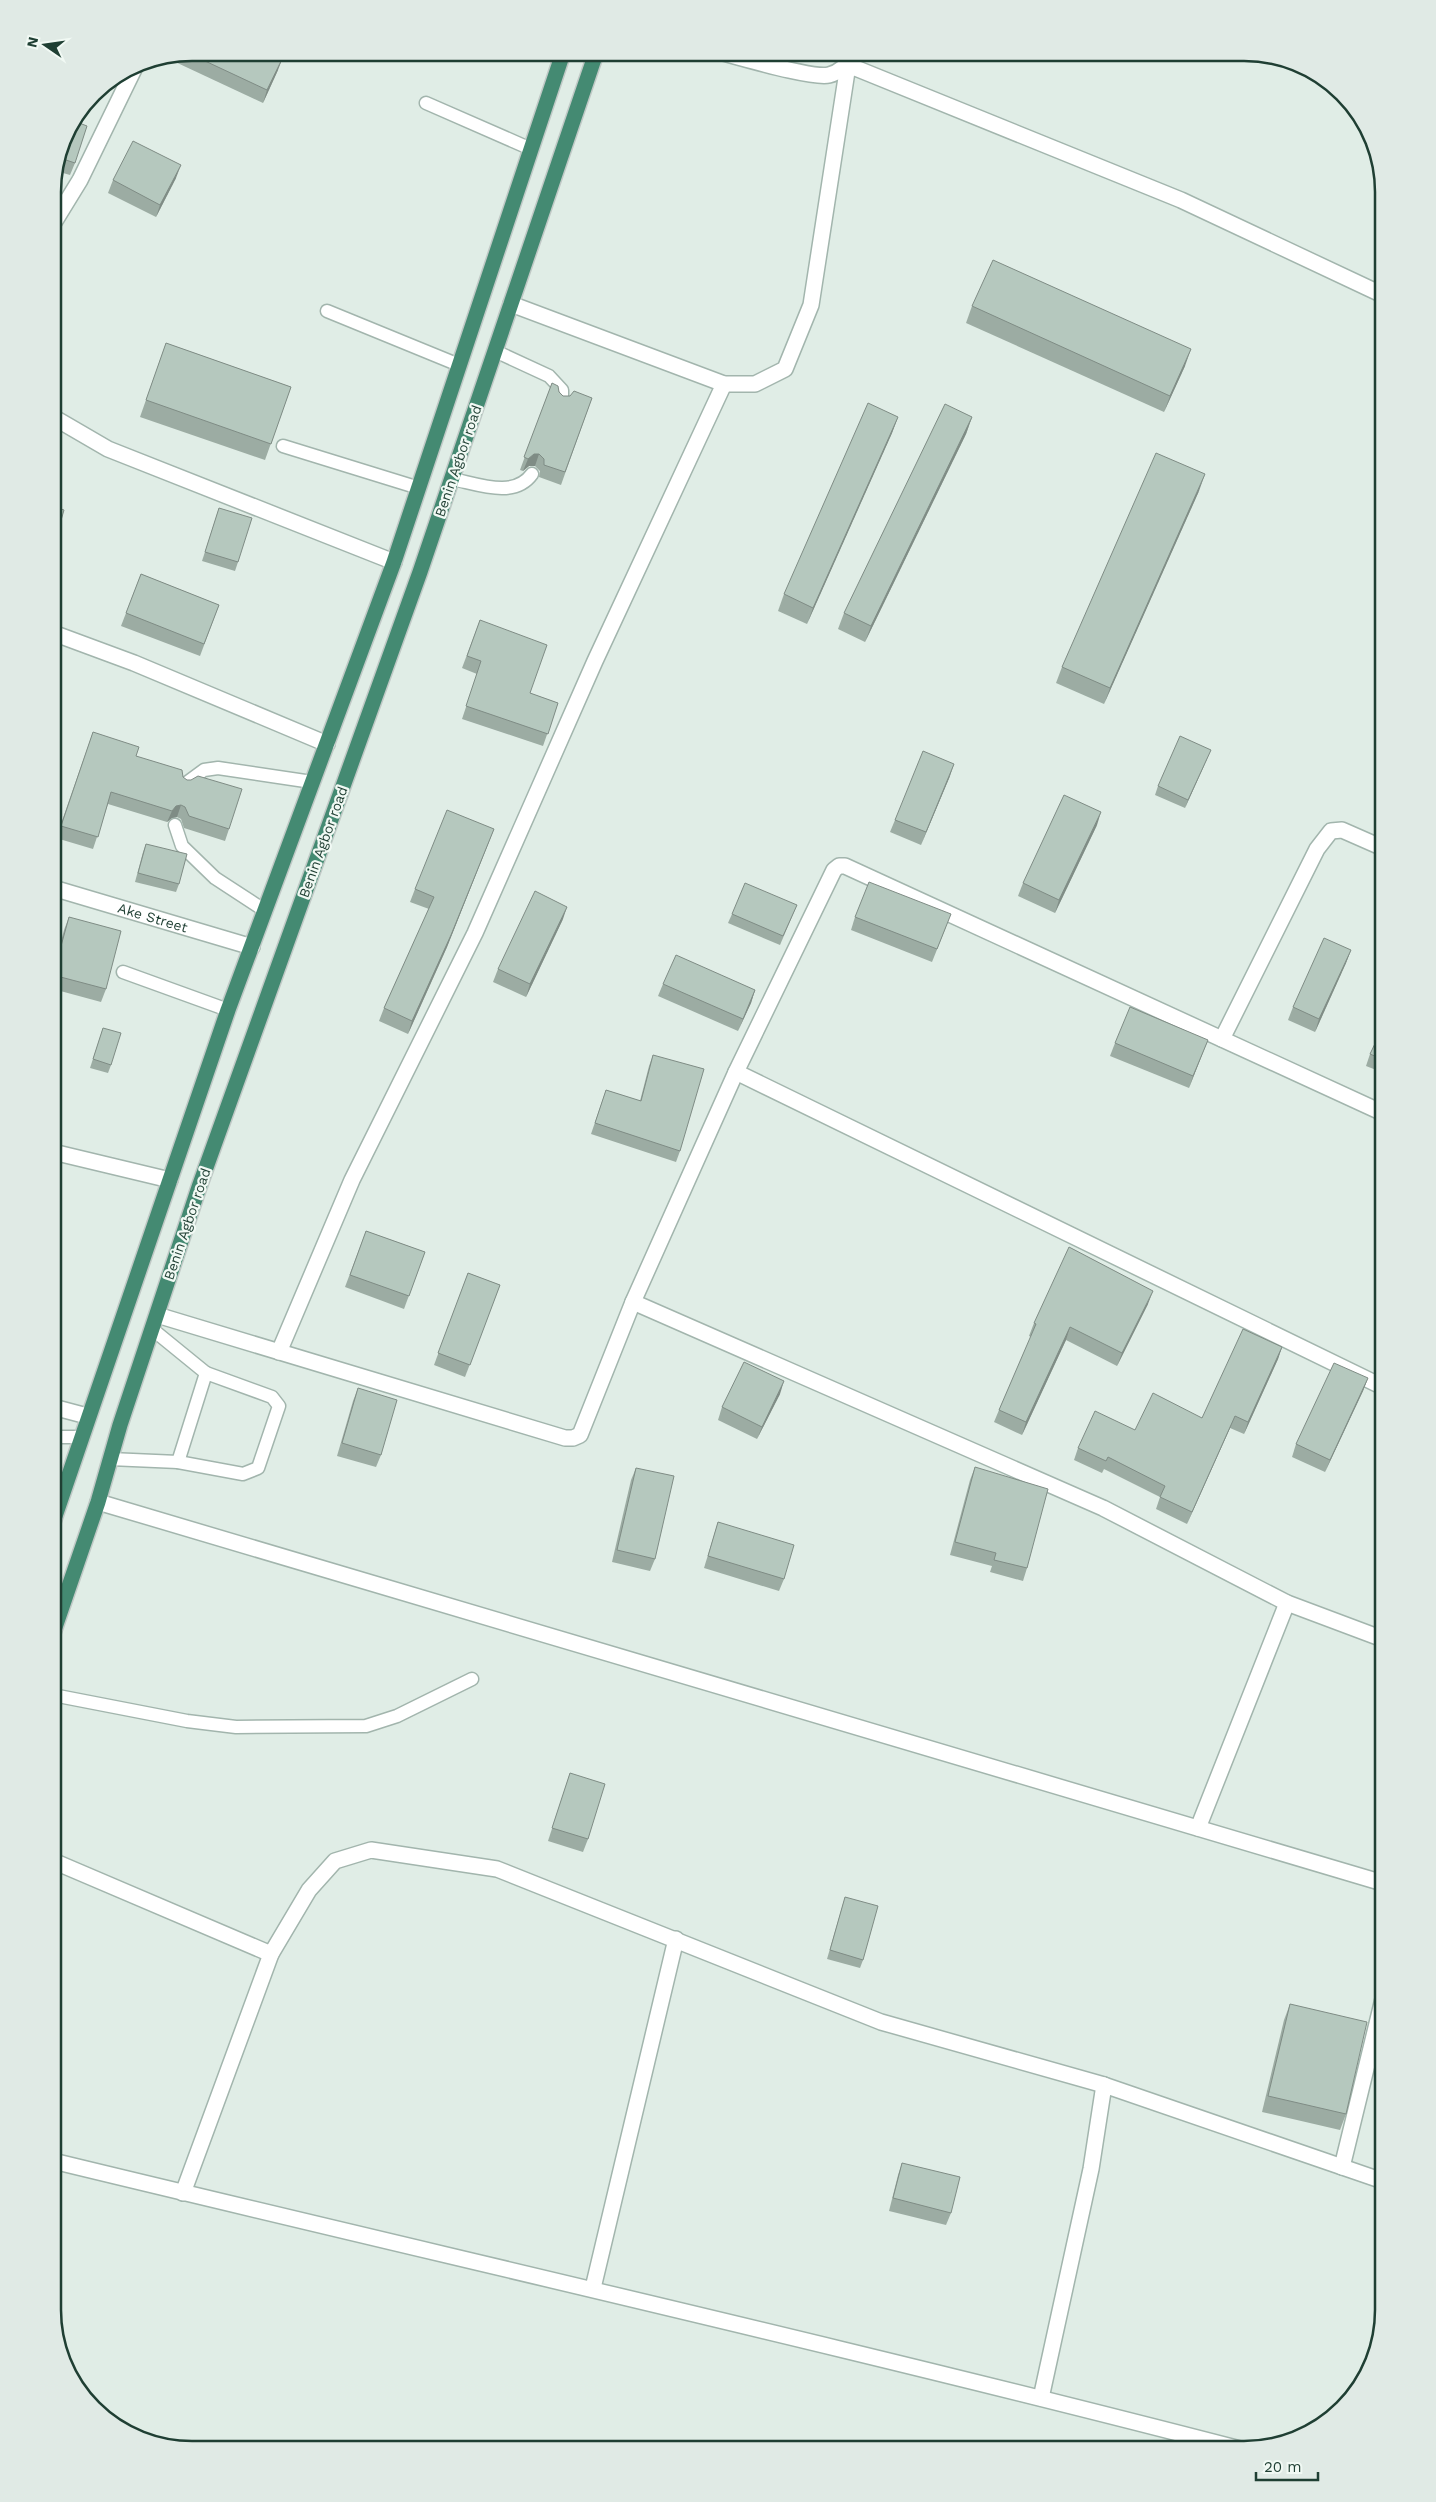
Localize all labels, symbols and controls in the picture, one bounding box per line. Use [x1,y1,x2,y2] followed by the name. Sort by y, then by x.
[20,20,70,70] north arrow
[23,35,41,49] text: N
[431,403,485,519] street label: Benin Agbor road
[295,784,351,900] street label: Benin Agbor road
[116,900,190,935] street label: Ake Street
[160,1166,214,1282] street label: Benin Agbor road
[1256,2450,1318,2482] scale bar
[1264,2458,1302,2476] text: 20 m

